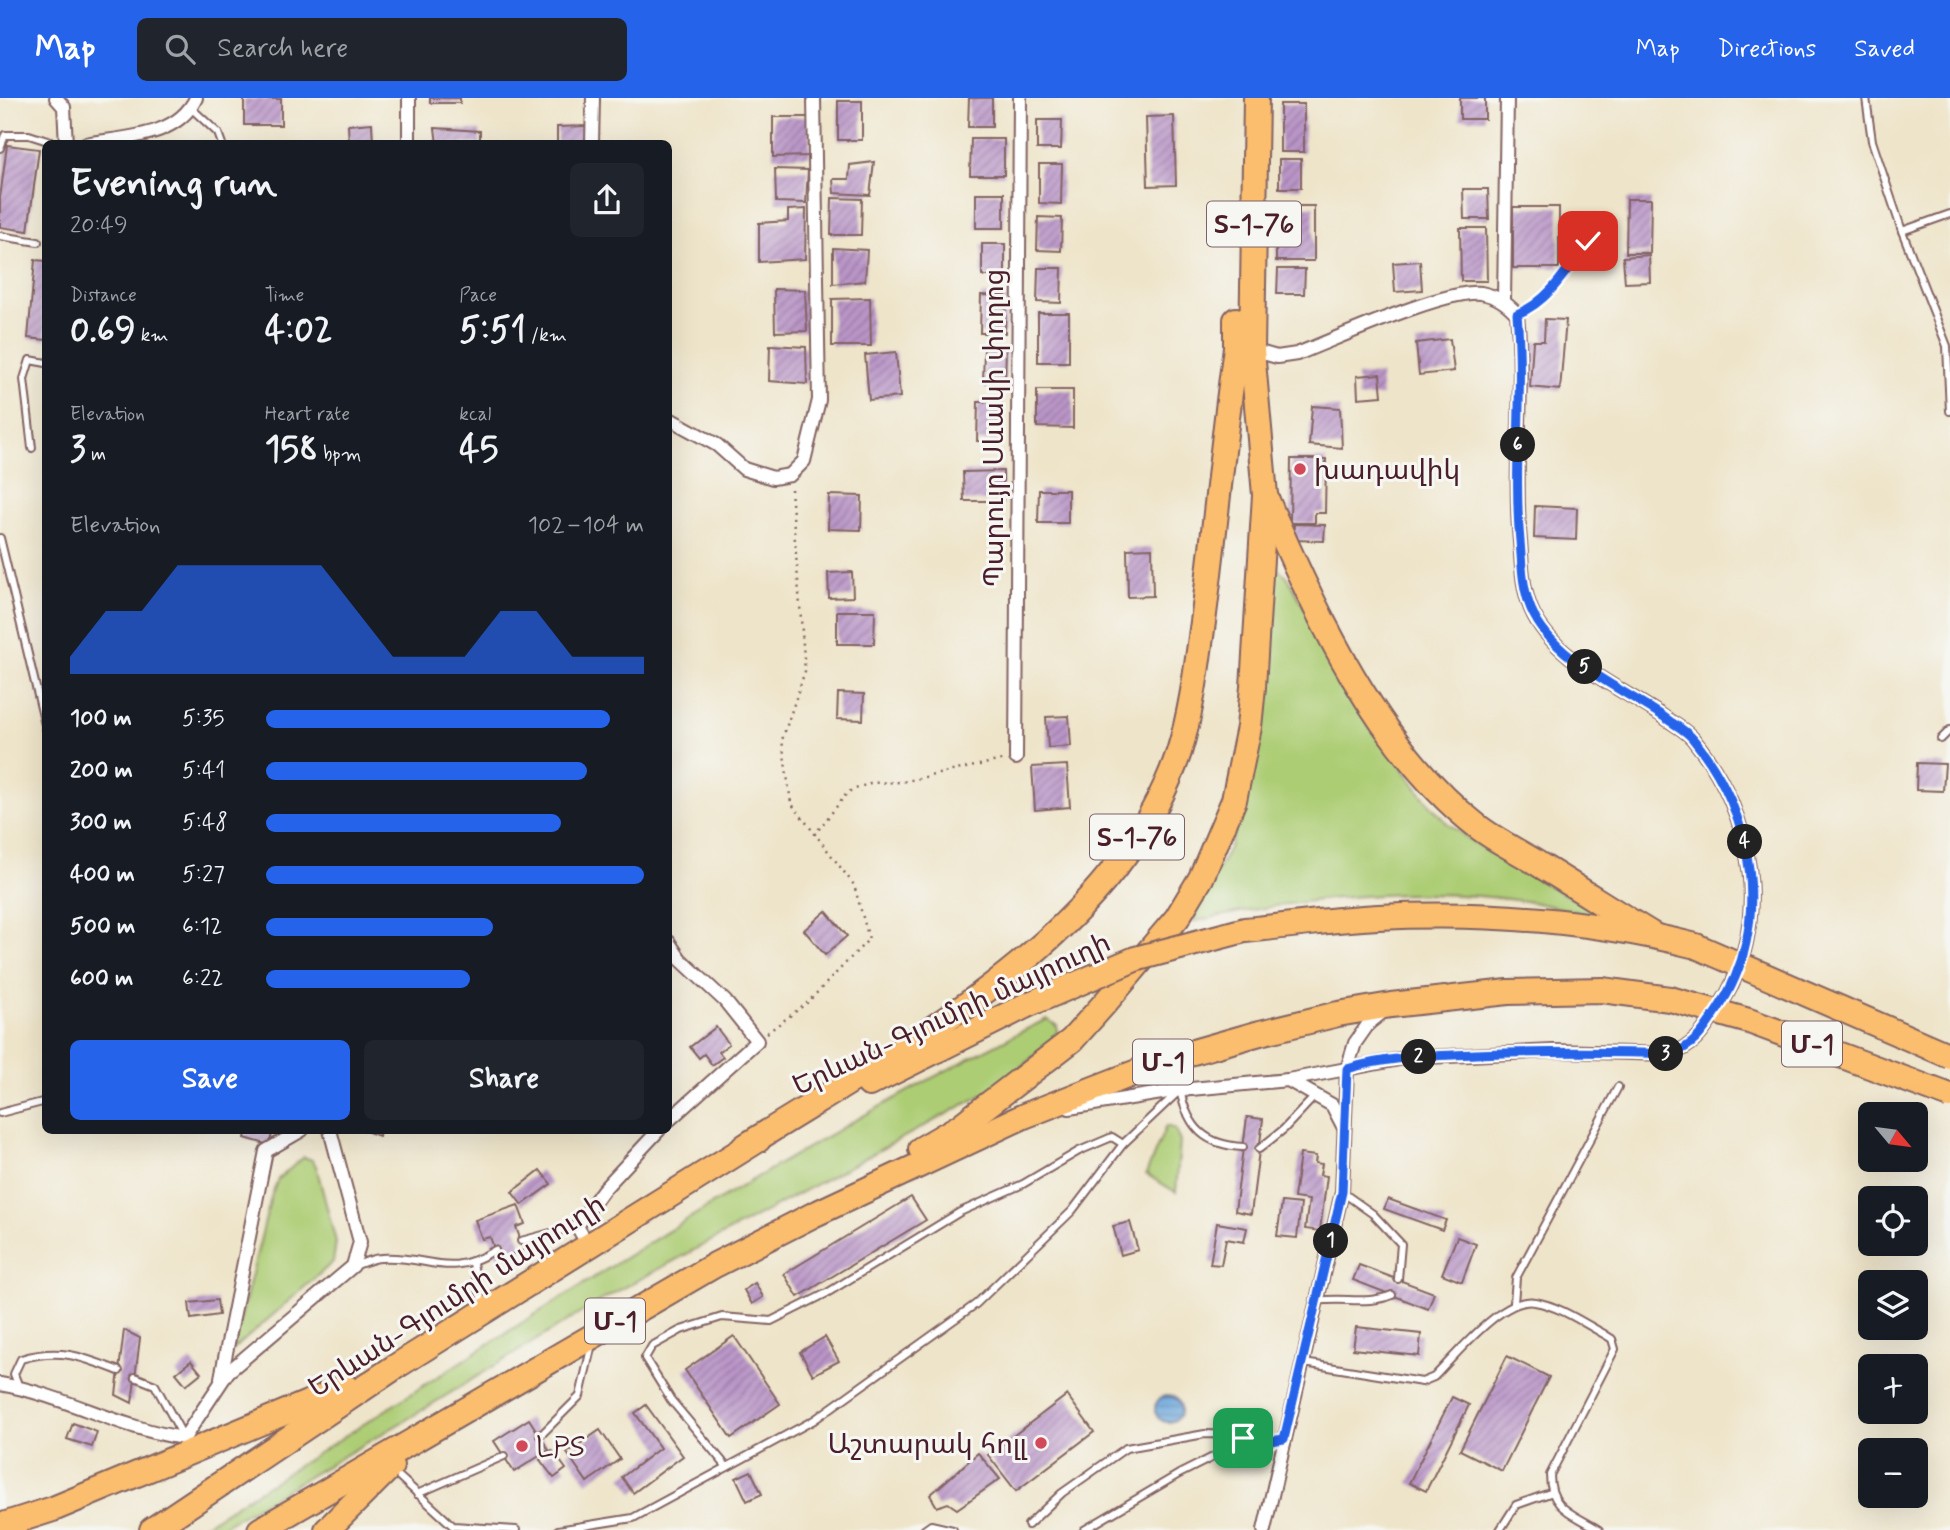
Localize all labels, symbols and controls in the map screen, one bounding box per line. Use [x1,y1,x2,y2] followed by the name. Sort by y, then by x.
[137,18,627,81] search box
[35,27,95,71] text: Map
[161,30,199,68] icon: search
[217,32,348,66] text: Search here
[1636,34,1680,65] text: Map
[1718,34,1816,65] text: Directions
[1854,34,1915,65] text: Saved
[70,160,277,209] text: Evening run
[570,163,644,237] button: share
[1207,202,1301,246] road number: Տ-1-76
[70,211,128,241] text: 20:49
[1558,211,1618,271] pin
[1569,222,1607,260] icon: check
[977,269,1014,587] street label: Պարույր Սևակի փողոց
[70,283,137,308] text: Distance
[265,283,304,308] text: Time
[459,283,497,308] text: Pace
[70,308,136,354] text: 0.69
[265,308,332,354] text: 4:02
[459,308,526,354] text: 5:51
[136,323,169,348] text: km
[526,323,567,348] text: /km
[70,402,145,427] text: Elevation
[265,402,350,427] text: Heart rate
[459,402,491,427] text: kcal
[70,427,86,473] text: 3
[265,427,318,473] text: 158
[459,427,498,473] text: 45
[1500,428,1536,462] pin: 6
[1513,432,1522,457] text: 6
[86,442,106,467] text: m
[318,442,361,467] text: bpm
[1314,453,1460,490] place label: խադավիկ
[1292,461,1308,477] marker: խադավիկ
[70,511,161,541] text: Elevation
[528,511,644,541] text: 102–104 m
[1568,650,1602,684] pin: 5
[1579,654,1590,679] text: 5
[70,704,132,734] text: 100 m
[182,704,225,734] text: 5:35
[70,756,133,786] text: 200 m
[182,756,225,786] text: 5:41
[70,808,132,838] text: 300 m
[182,808,228,838] text: 5:48
[1090,814,1184,860] road number: Տ-1-76
[1728,824,1762,860] pin: 4
[1739,829,1750,854] text: 4
[70,860,135,890] text: 400 m
[182,860,225,890] text: 5:27
[70,912,135,942] text: 500 m
[182,912,222,942] text: 6:12
[787,925,1117,1105] street label: Երևան-Գյումրի մայրուղի
[70,964,133,994] text: 600 m
[182,964,223,994] text: 6:22
[1782,1021,1842,1066] road number: Մ-1
[1648,1037,1684,1072] pin: 3
[70,1040,350,1120] button: Save
[364,1040,644,1120] button: Share
[1133,1040,1193,1085] road number: Մ-1
[1402,1040,1436,1074] pin: 2
[1661,1041,1670,1066] text: 3
[1414,1044,1423,1069] text: 2
[1858,1102,1928,1172] north arrow
[1858,1102,1928,1508] map controls
[1858,1186,1928,1256] button: locate
[302,1187,613,1407] street label: Երևան-Գյումրի մայրուղի
[1314,1224,1348,1258] pin: 1
[1326,1228,1335,1253] text: 1
[1858,1270,1928,1340] button: layers
[585,1298,645,1344] road number: Մ-1
[1858,1354,1928,1424] button: +
[1213,1408,1273,1468] pin
[1224,1419,1262,1457] icon: arrive
[827,1427,1028,1464] place label: Աշտարակ հոլլ
[536,1430,585,1467] place label: LPS
[1033,1435,1049,1451] marker: Աշտարակ հոլլ
[514,1438,530,1454] marker: LPS
[1858,1438,1928,1508] button: −

